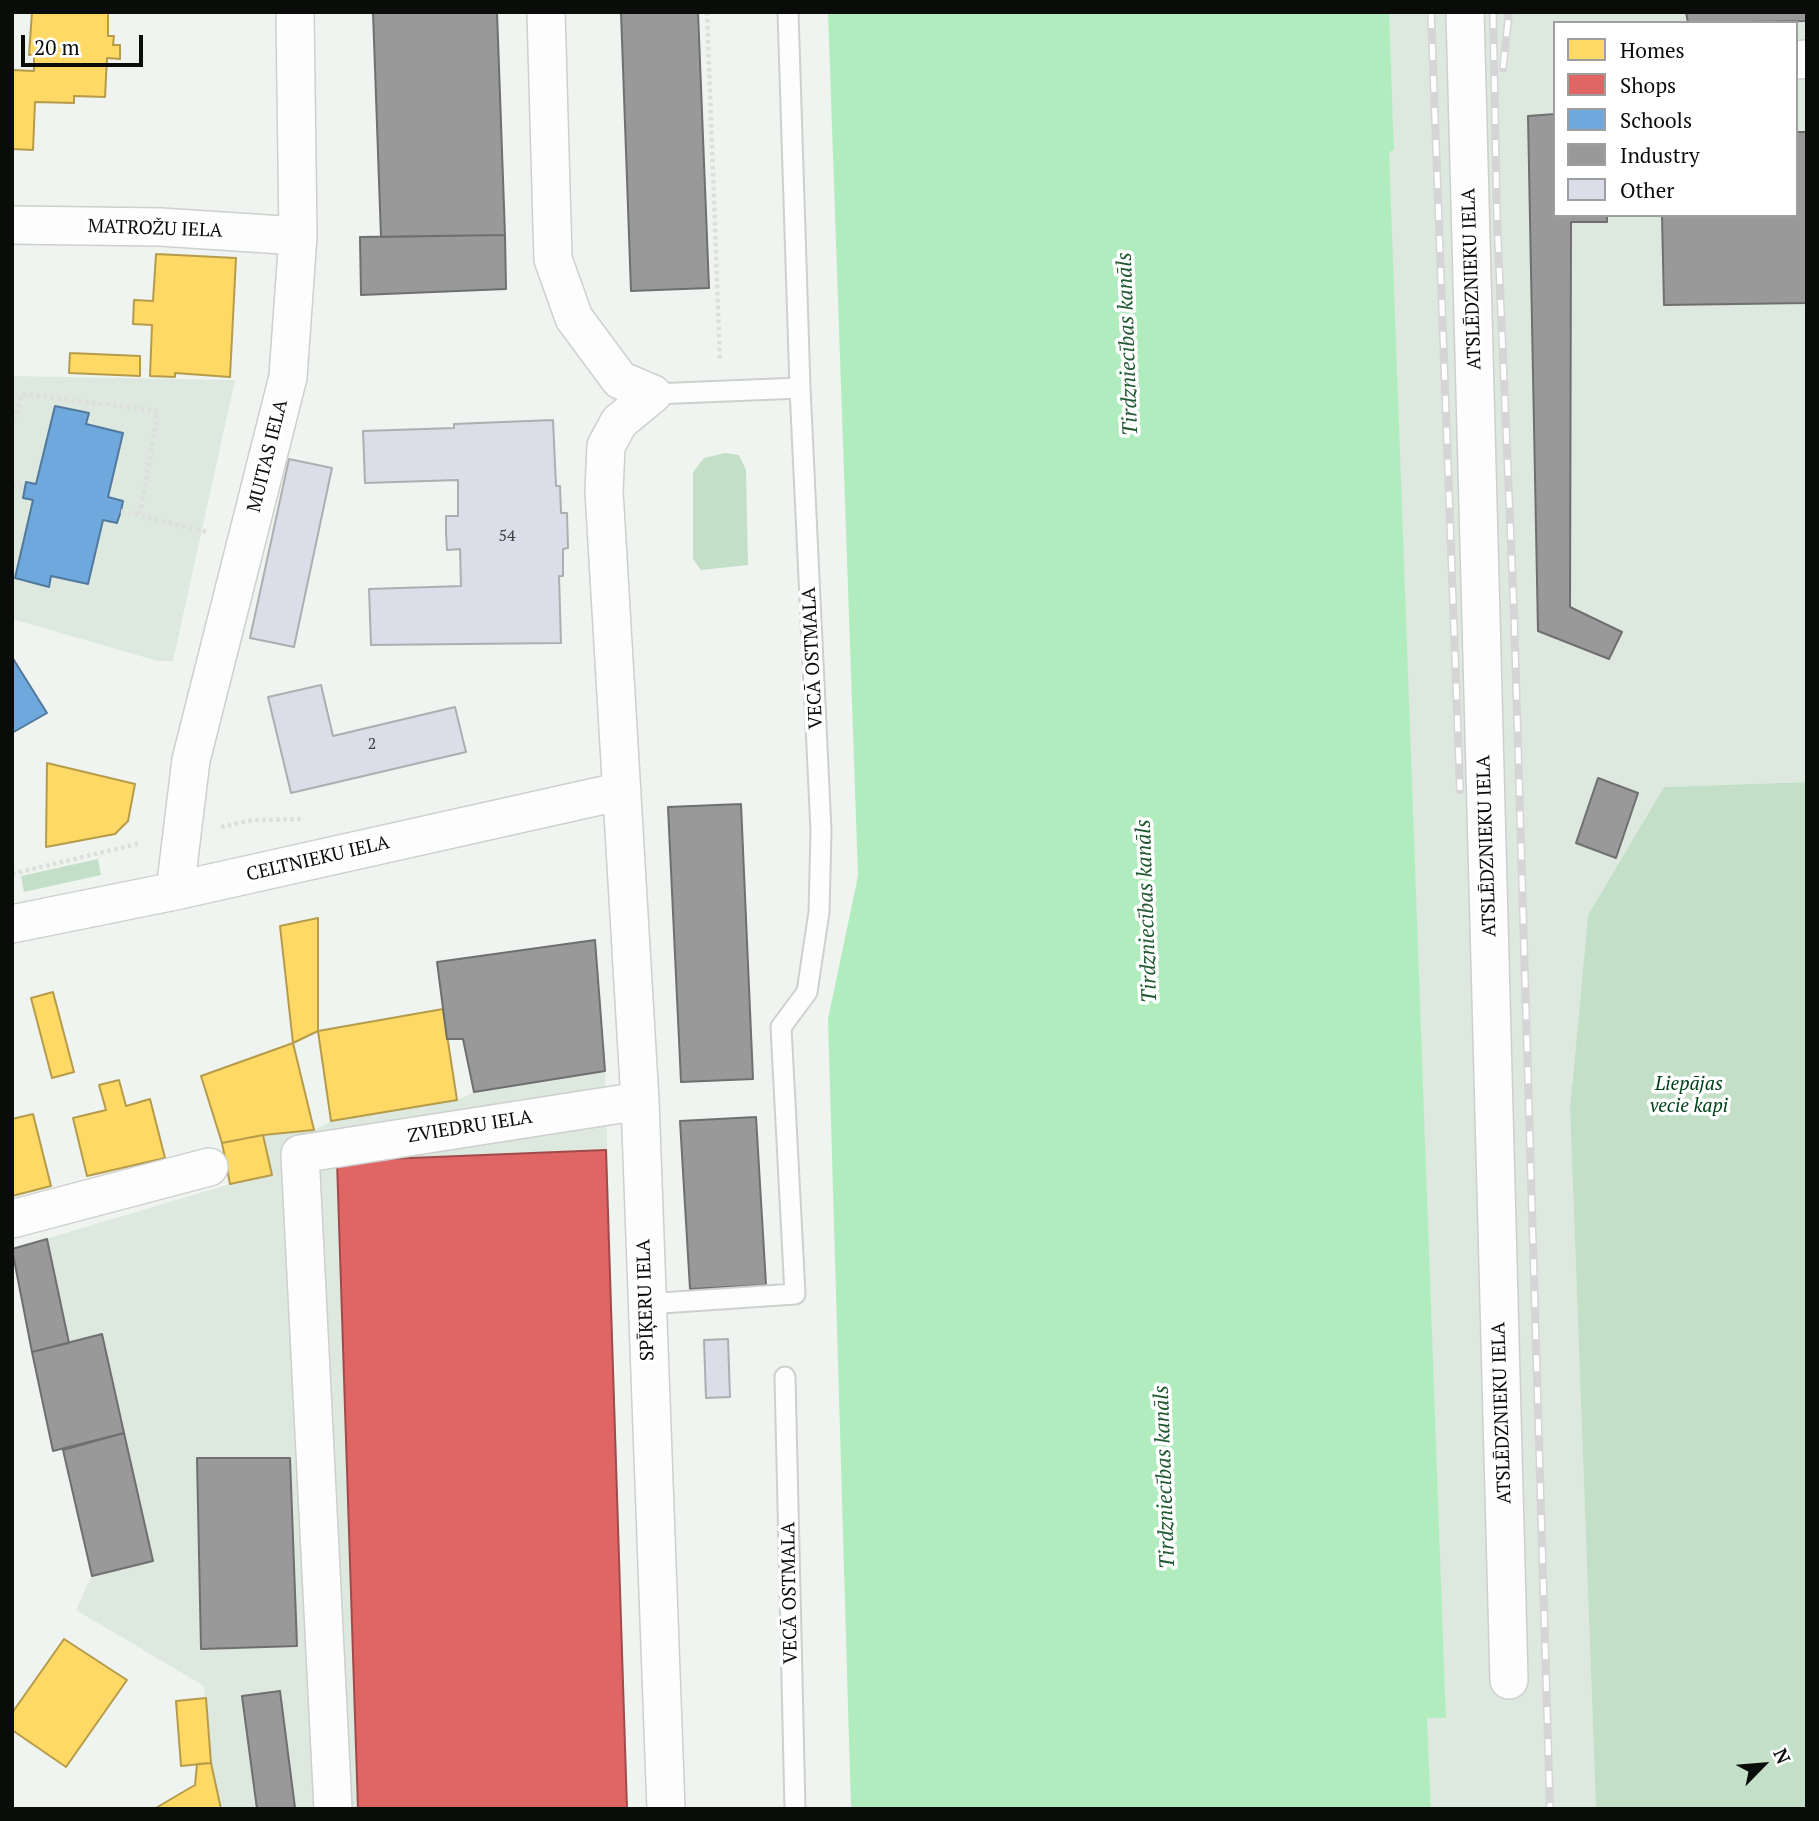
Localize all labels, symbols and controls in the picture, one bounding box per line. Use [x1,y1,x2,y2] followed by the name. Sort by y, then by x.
[24,21,147,65] scale bar
[1553,21,1798,217] legend
[34,33,80,61] text: 20 m
[1620,36,1685,64] text: Homes
[1620,71,1676,99] text: Shops
[1620,106,1692,134] text: Schools
[1620,141,1700,169] text: Industry
[1620,176,1674,204] text: Other
[1457,188,1487,370] street label: ATSLĒDZNIEKU IELA
[87,215,223,243] street label: MATROŽU IELA
[1112,252,1144,436] water label: Tirdzniecības kanāls
[243,397,293,515] street label: MUITAS IELA
[498,526,516,546] house number: 54
[798,586,828,730] street label: VECĀ OSTMALA
[368,734,376,754] house number: 2
[1472,755,1502,937] street label: ATSLĒDZNIEKU IELA
[1131,819,1163,1003] water label: Tirdzniecības kanāls
[244,831,392,887] street label: CELTNIEKU IELA
[1650,1074,1728,1118] park label: Liepājas vecie kapi
[406,1106,534,1148] street label: ZVIEDRU IELA
[632,1239,660,1361] street label: SPĪĶERU IELA
[1487,1322,1517,1504] street label: ATSLĒDZNIEKU IELA
[1149,1385,1181,1569] water label: Tirdzniecības kanāls
[777,1522,803,1664] street label: VECĀ OSTMALA
[1728,1730,1798,1800] north arrow
[1768,1744,1797,1768] text: N

